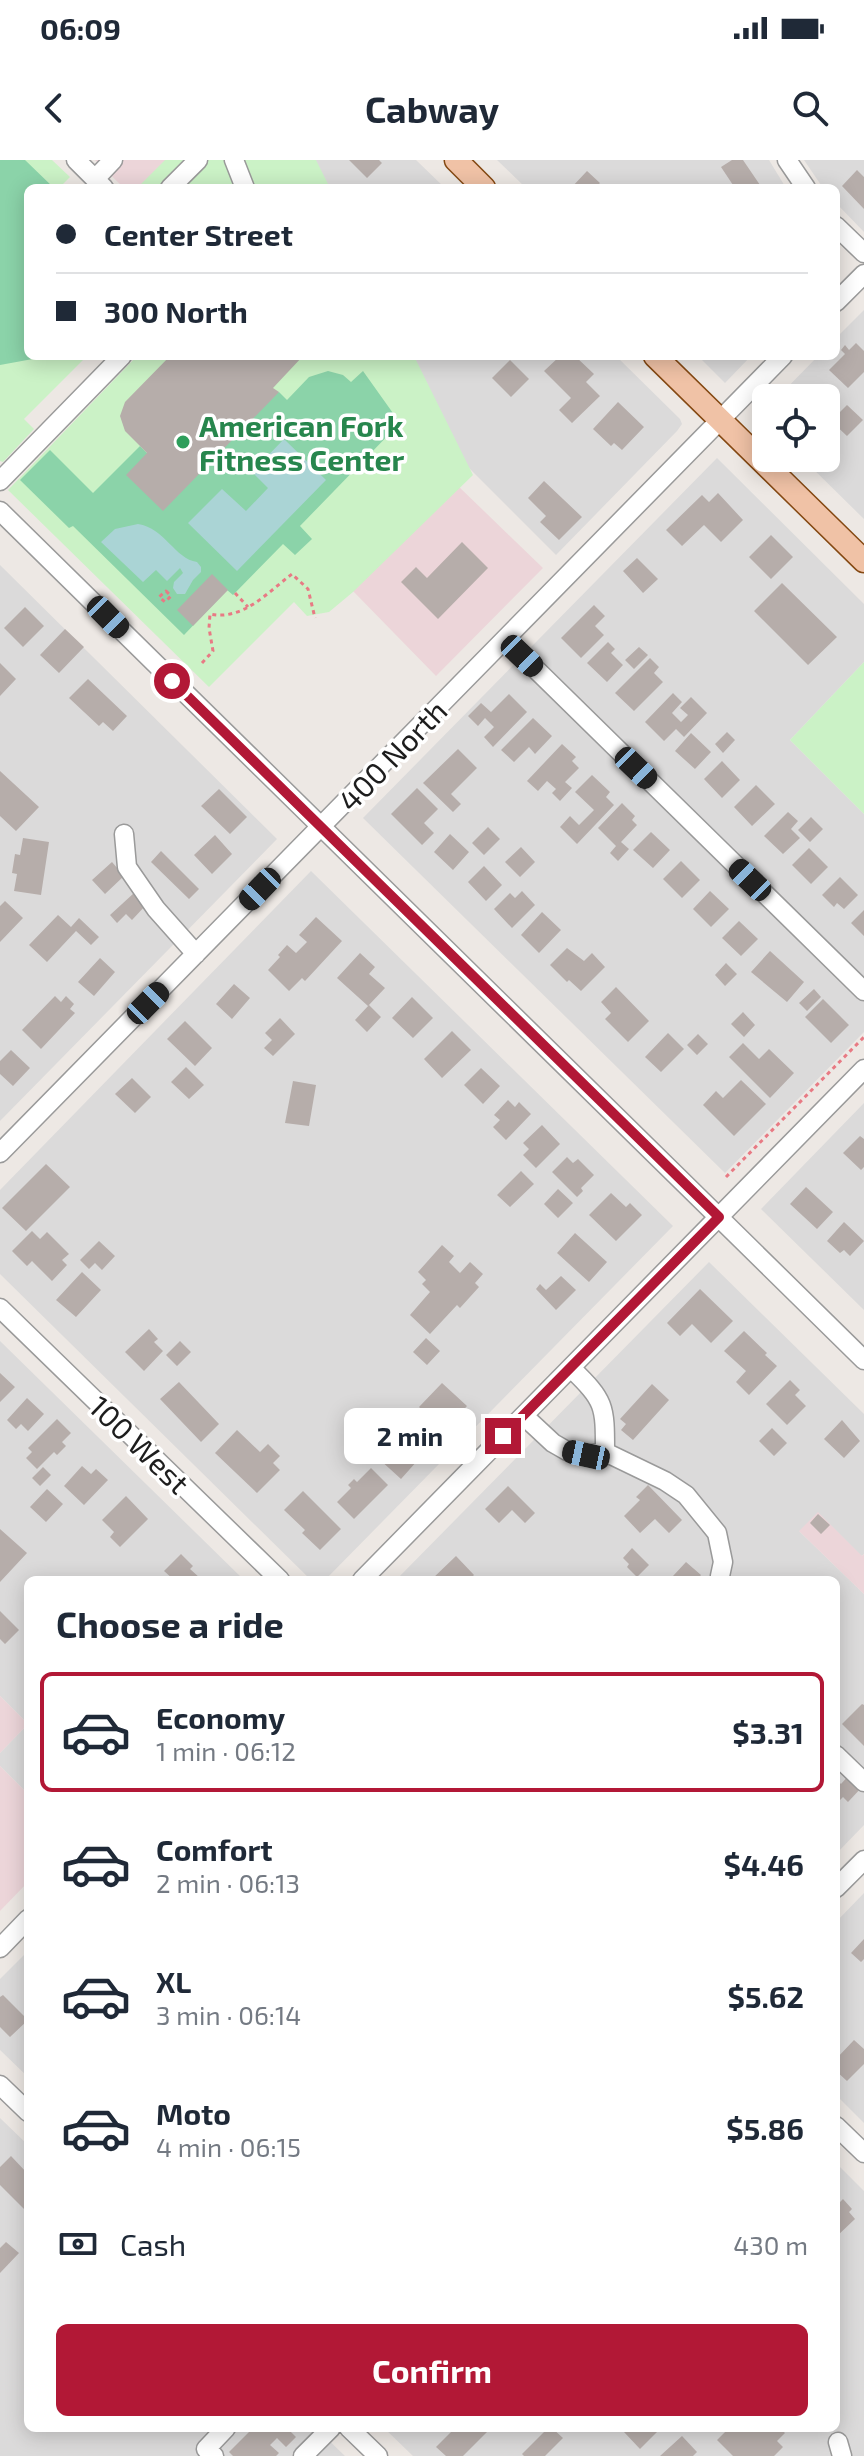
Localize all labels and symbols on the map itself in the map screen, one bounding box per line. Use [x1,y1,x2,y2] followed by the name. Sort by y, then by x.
[199,407,404,477] place label: American Fork Fitness Center
[174,433,192,451] marker: American Fork Fitness Center
[83,592,133,642] car
[496,631,548,681] car
[154,663,190,699] route start
[330,692,454,818] street label: 400 North
[610,743,662,793] car
[724,855,776,905] car
[235,863,285,915] car
[123,978,173,1028] car
[82,1388,198,1500] street label: 100 West
[343,1408,475,1464] callout: 2 min
[485,1418,521,1454] route end
[560,1438,612,1472] car

